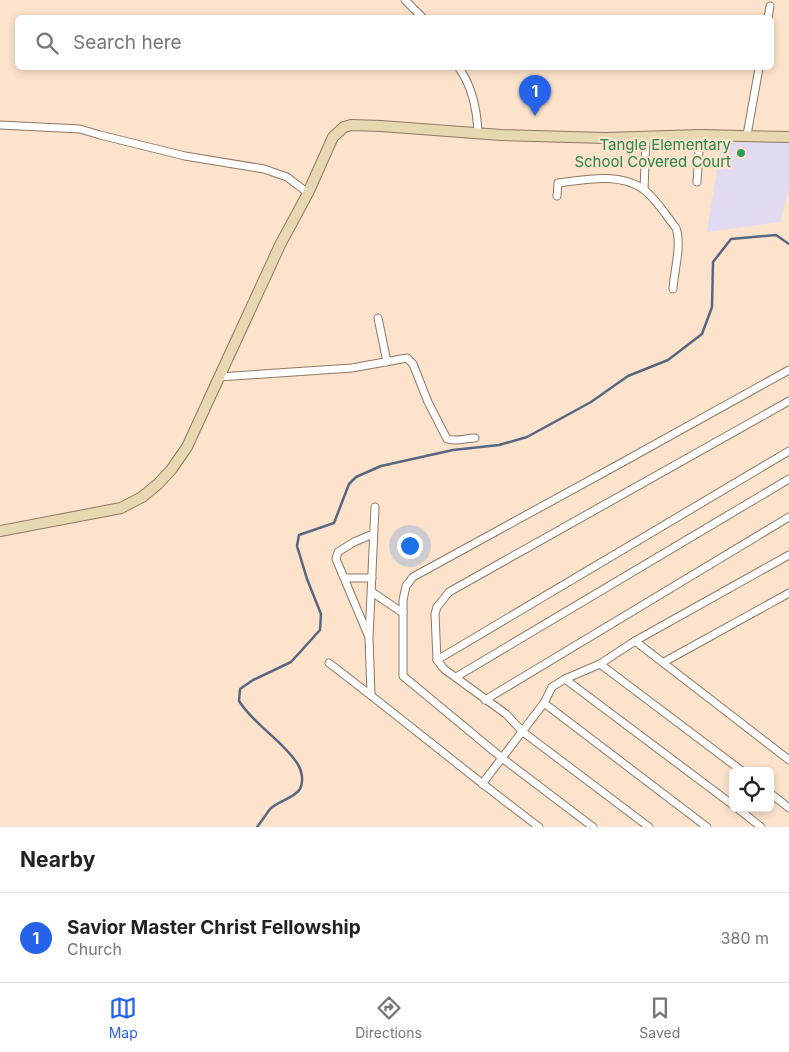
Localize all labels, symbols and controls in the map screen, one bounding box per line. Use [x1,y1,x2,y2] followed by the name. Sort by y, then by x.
[15,15,774,70] search box
[33,29,61,57] icon: search
[73,31,182,54] text: Search here
[519,75,551,116] pin: 1
[574,135,732,171] place label: Tangle Elementary School Covered Court
[735,147,747,159] marker: Tangle Elementary School Covered Court
[397,533,423,559] your location
[729,767,774,812] map controls
[729,767,774,812] button: locate
[20,847,95,872] text: Nearby
[67,916,361,939] text: Savior Master Christ Fellowship
[33,928,39,948] text: 1
[721,928,769,948] text: 380 m
[67,939,122,959] text: Church
[109,994,138,1041] tab: Map
[355,994,422,1041] tab: Directions
[639,994,680,1041] tab: Saved

